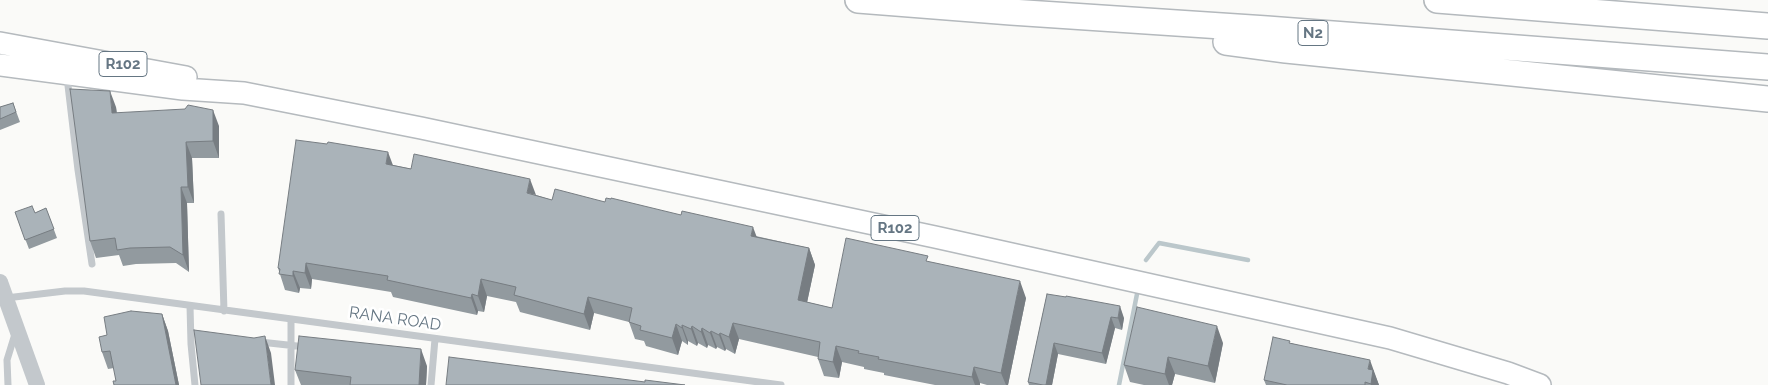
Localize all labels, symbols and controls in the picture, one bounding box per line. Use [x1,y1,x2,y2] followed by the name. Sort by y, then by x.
[1298,20,1328,46] road number: N2
[99,52,147,76] road number: R102
[871,216,919,240] road number: R102
[348,303,442,335] street label: RANA ROAD

